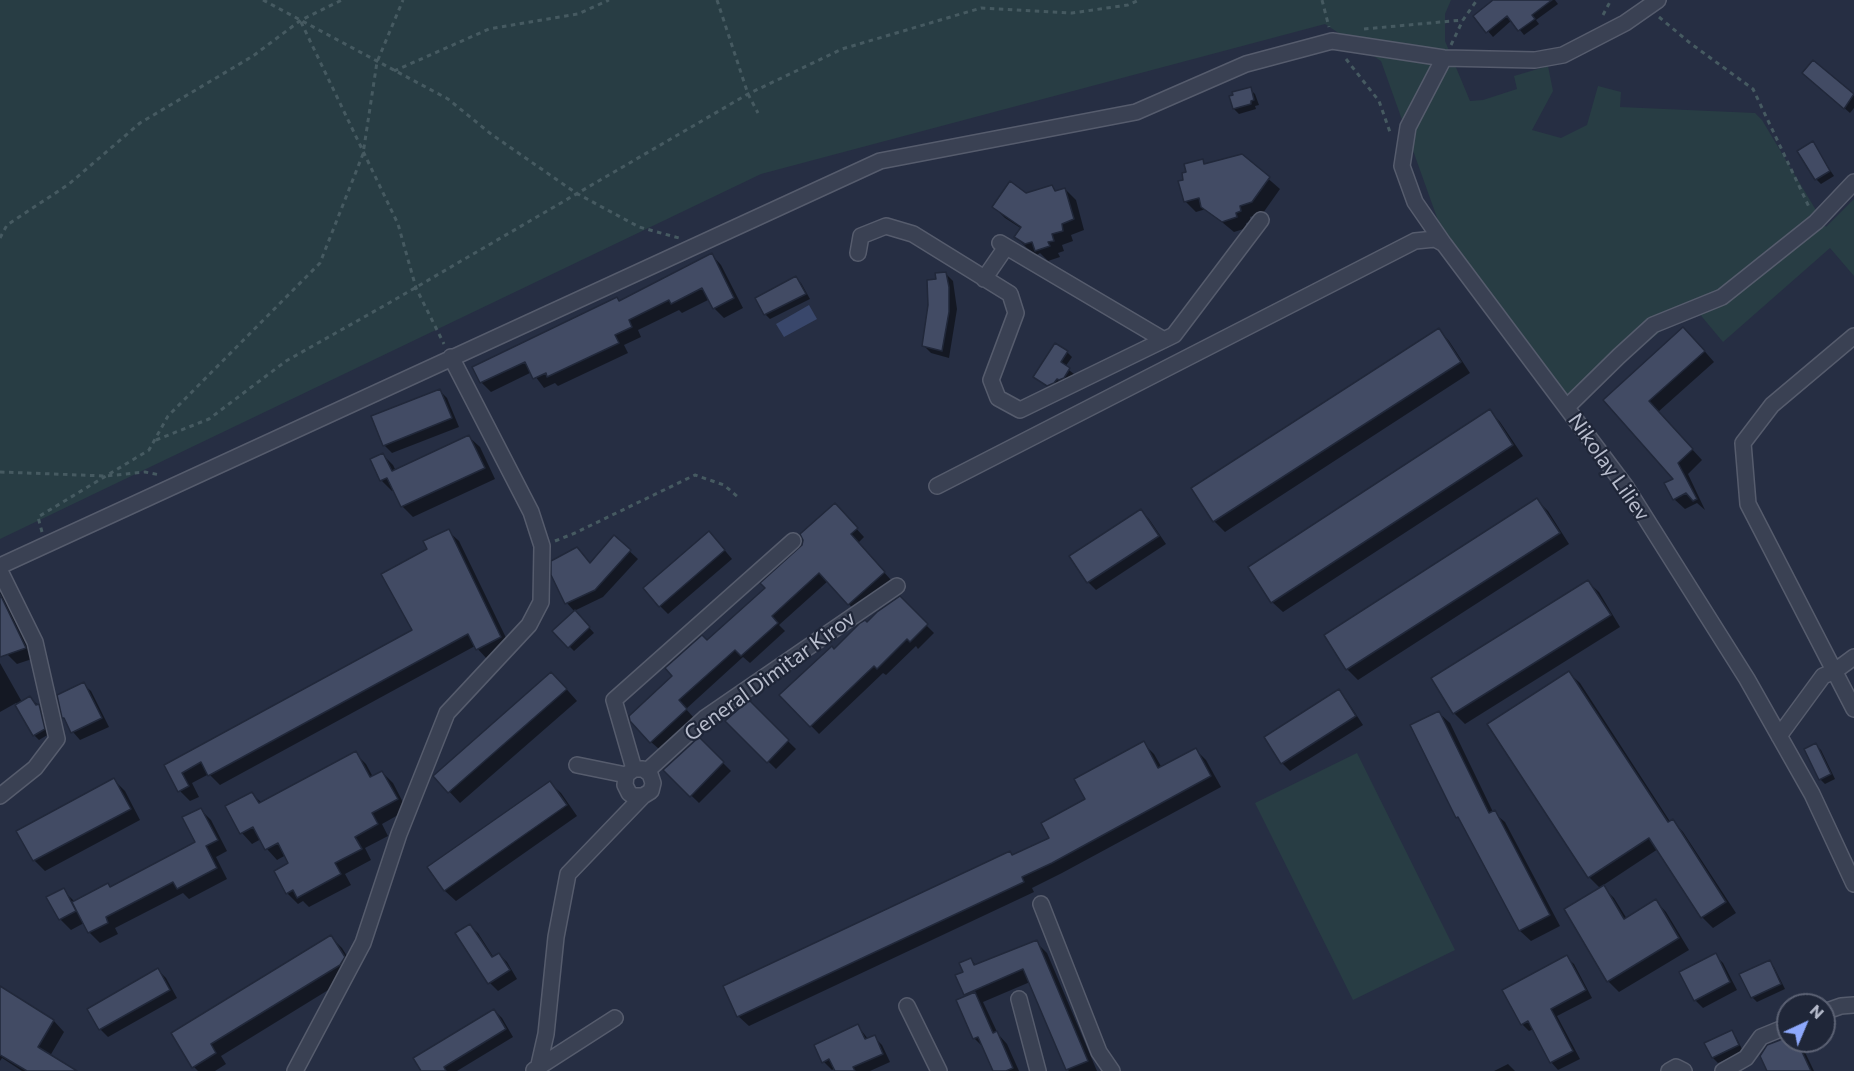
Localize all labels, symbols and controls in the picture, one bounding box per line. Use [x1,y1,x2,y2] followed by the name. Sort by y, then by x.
[1563,408,1655,526] street label: Nikolay Liliev
[680,606,860,746] street label: General Dimitar Kirov
[1776,993,1836,1053] north arrow
[1807,1000,1828,1022] text: N

